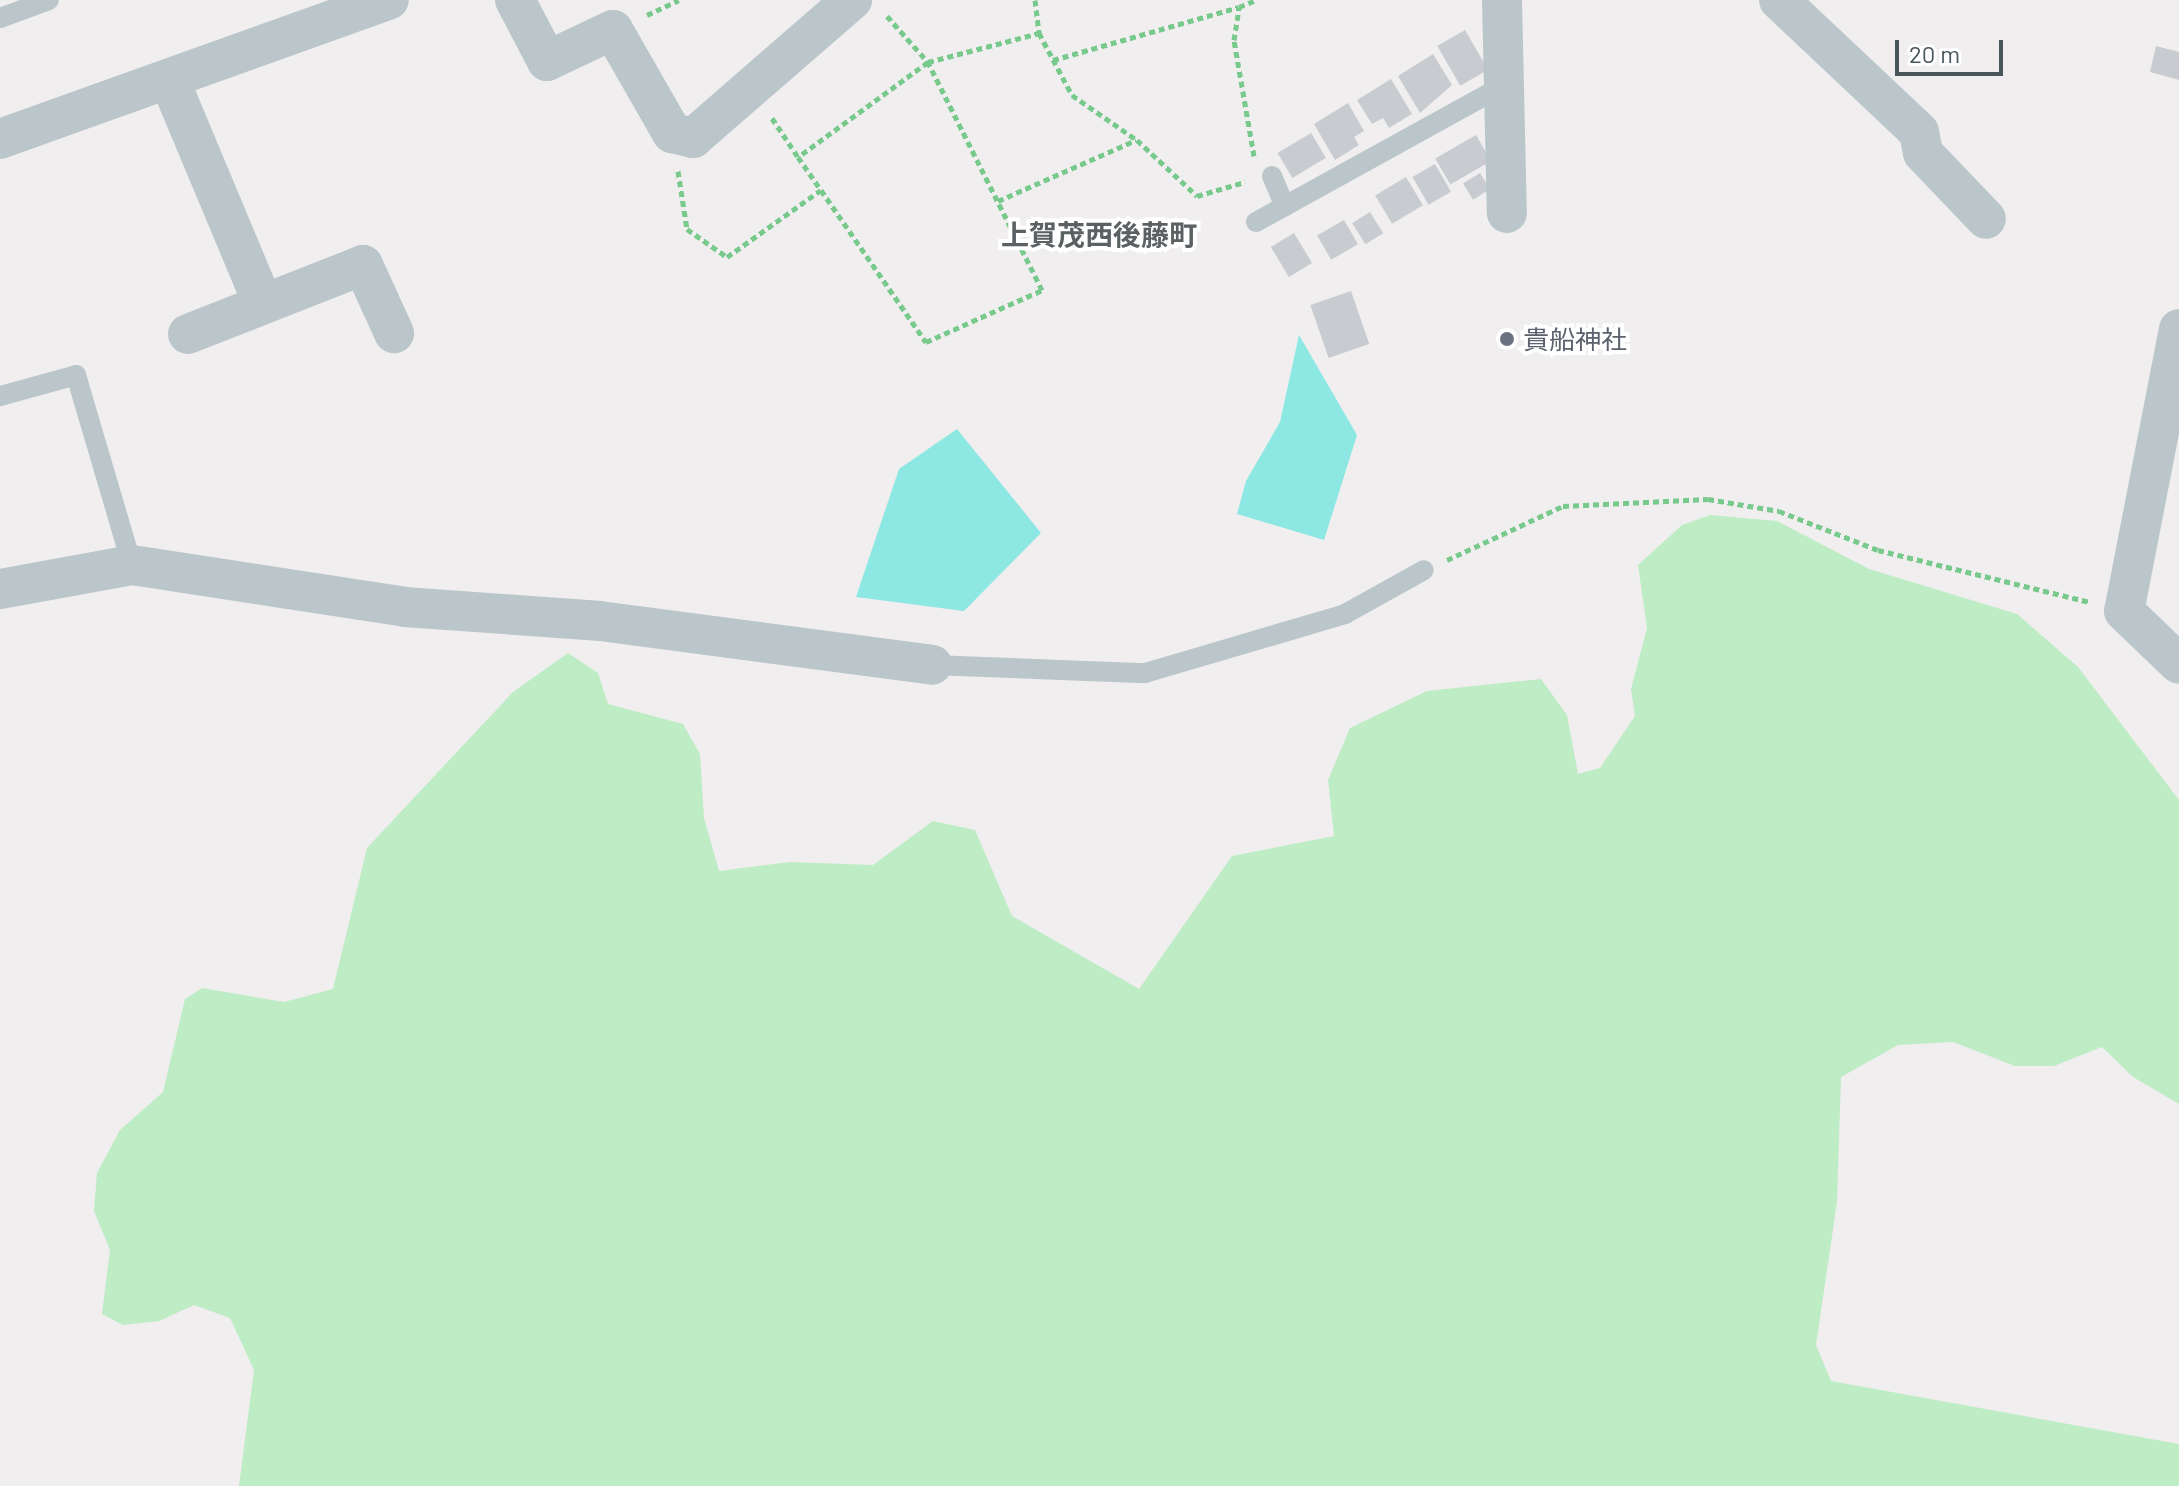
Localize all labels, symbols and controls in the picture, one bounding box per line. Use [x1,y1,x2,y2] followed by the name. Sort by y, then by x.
[1899,24,2007,74] scale bar
[1909,39,1960,68] text: 20 m
[1001,217,1197,251] district label: 上賀茂西後藤町
[1523,323,1627,355] place label: 貴船神社
[1498,330,1516,348] marker: 貴船神社

